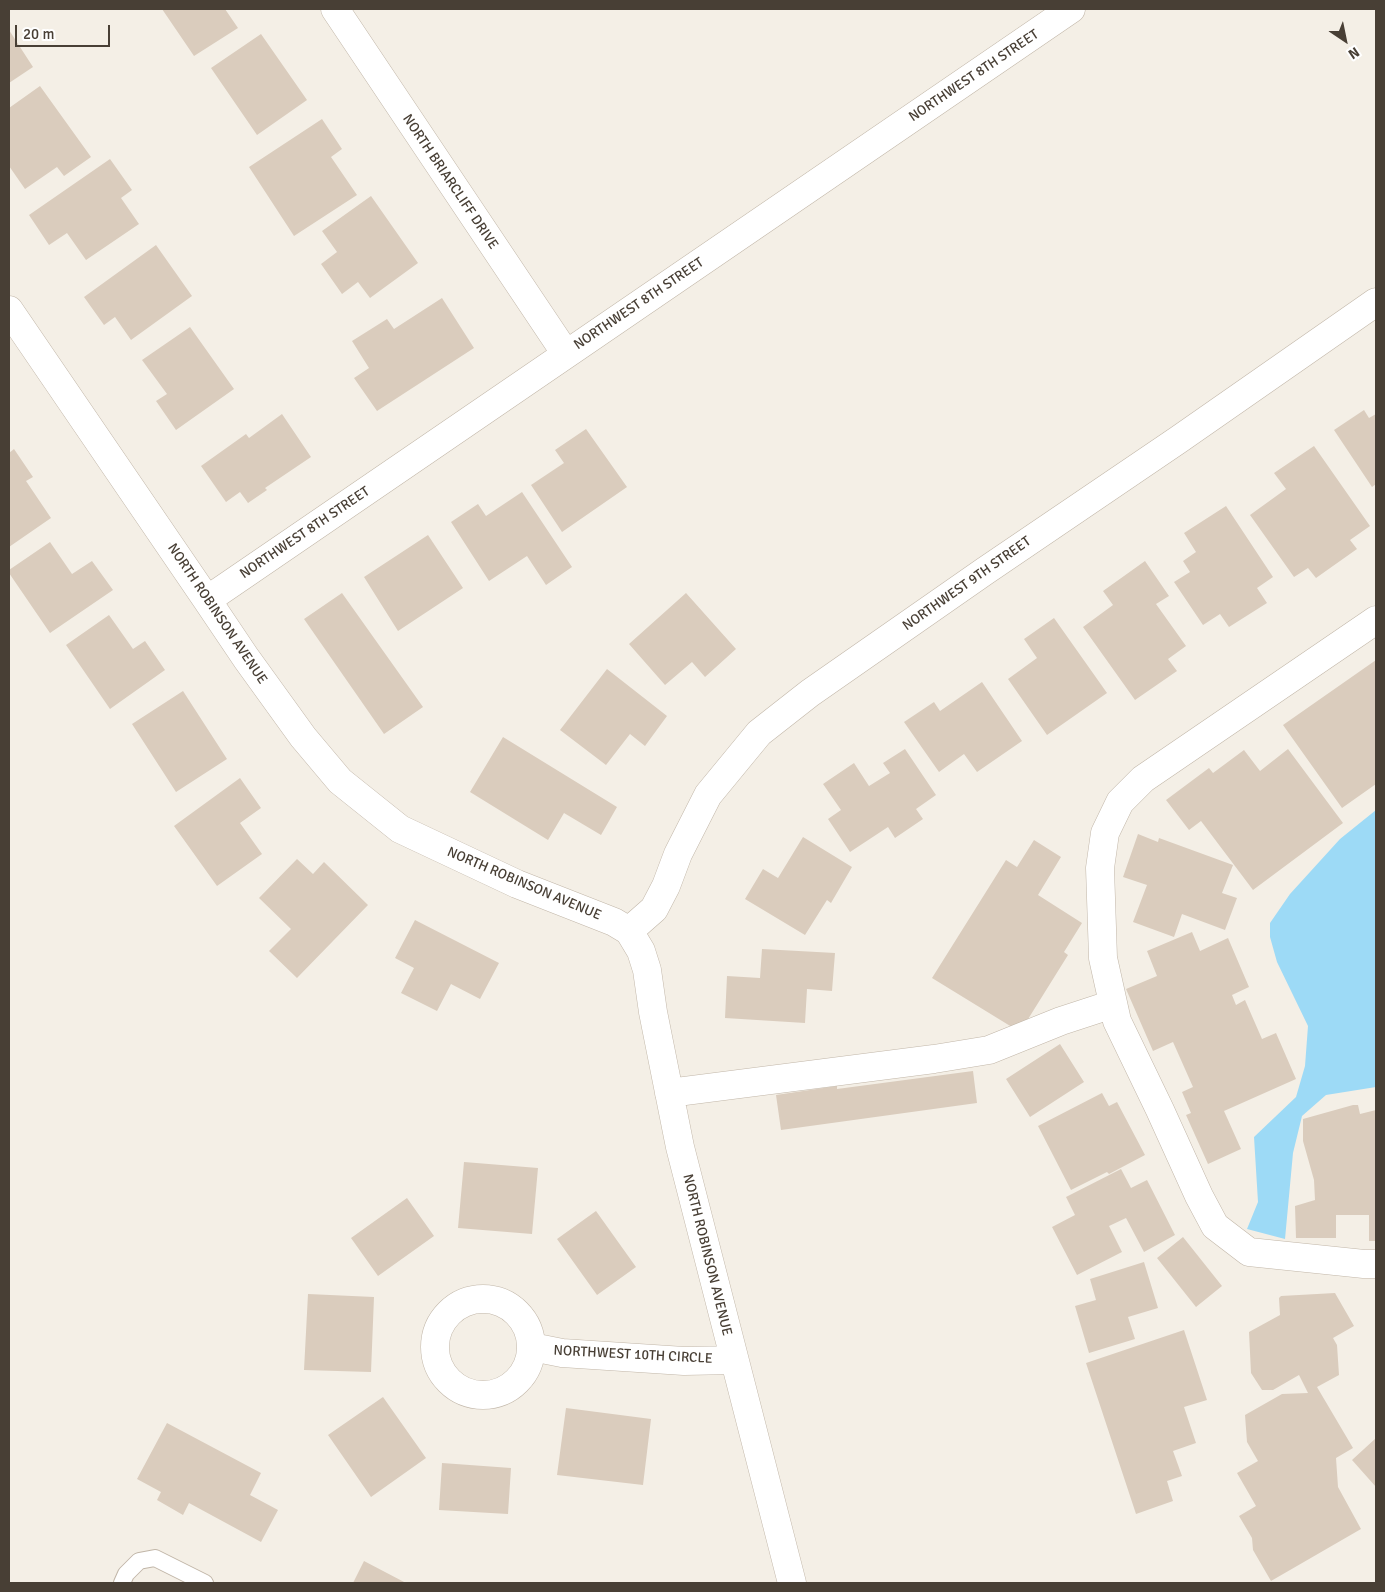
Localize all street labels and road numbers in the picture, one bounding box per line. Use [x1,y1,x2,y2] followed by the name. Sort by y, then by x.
[906,26,1042,126] street label: NORTHWEST 8TH STREET
[399,111,501,253] street label: NORTH BRIARCLIFF DRIVE
[571,254,707,354] street label: NORTHWEST 8TH STREET
[237,483,373,583] street label: NORTHWEST 8TH STREET
[900,533,1034,635] street label: NORTHWEST 9TH STREET
[164,540,270,688] street label: NORTH ROBINSON AVENUE
[444,844,604,924] street label: NORTH ROBINSON AVENUE
[679,1172,735,1338] street label: NORTH ROBINSON AVENUE
[553,1342,713,1368] street label: NORTHWEST 10TH CIRCLE

